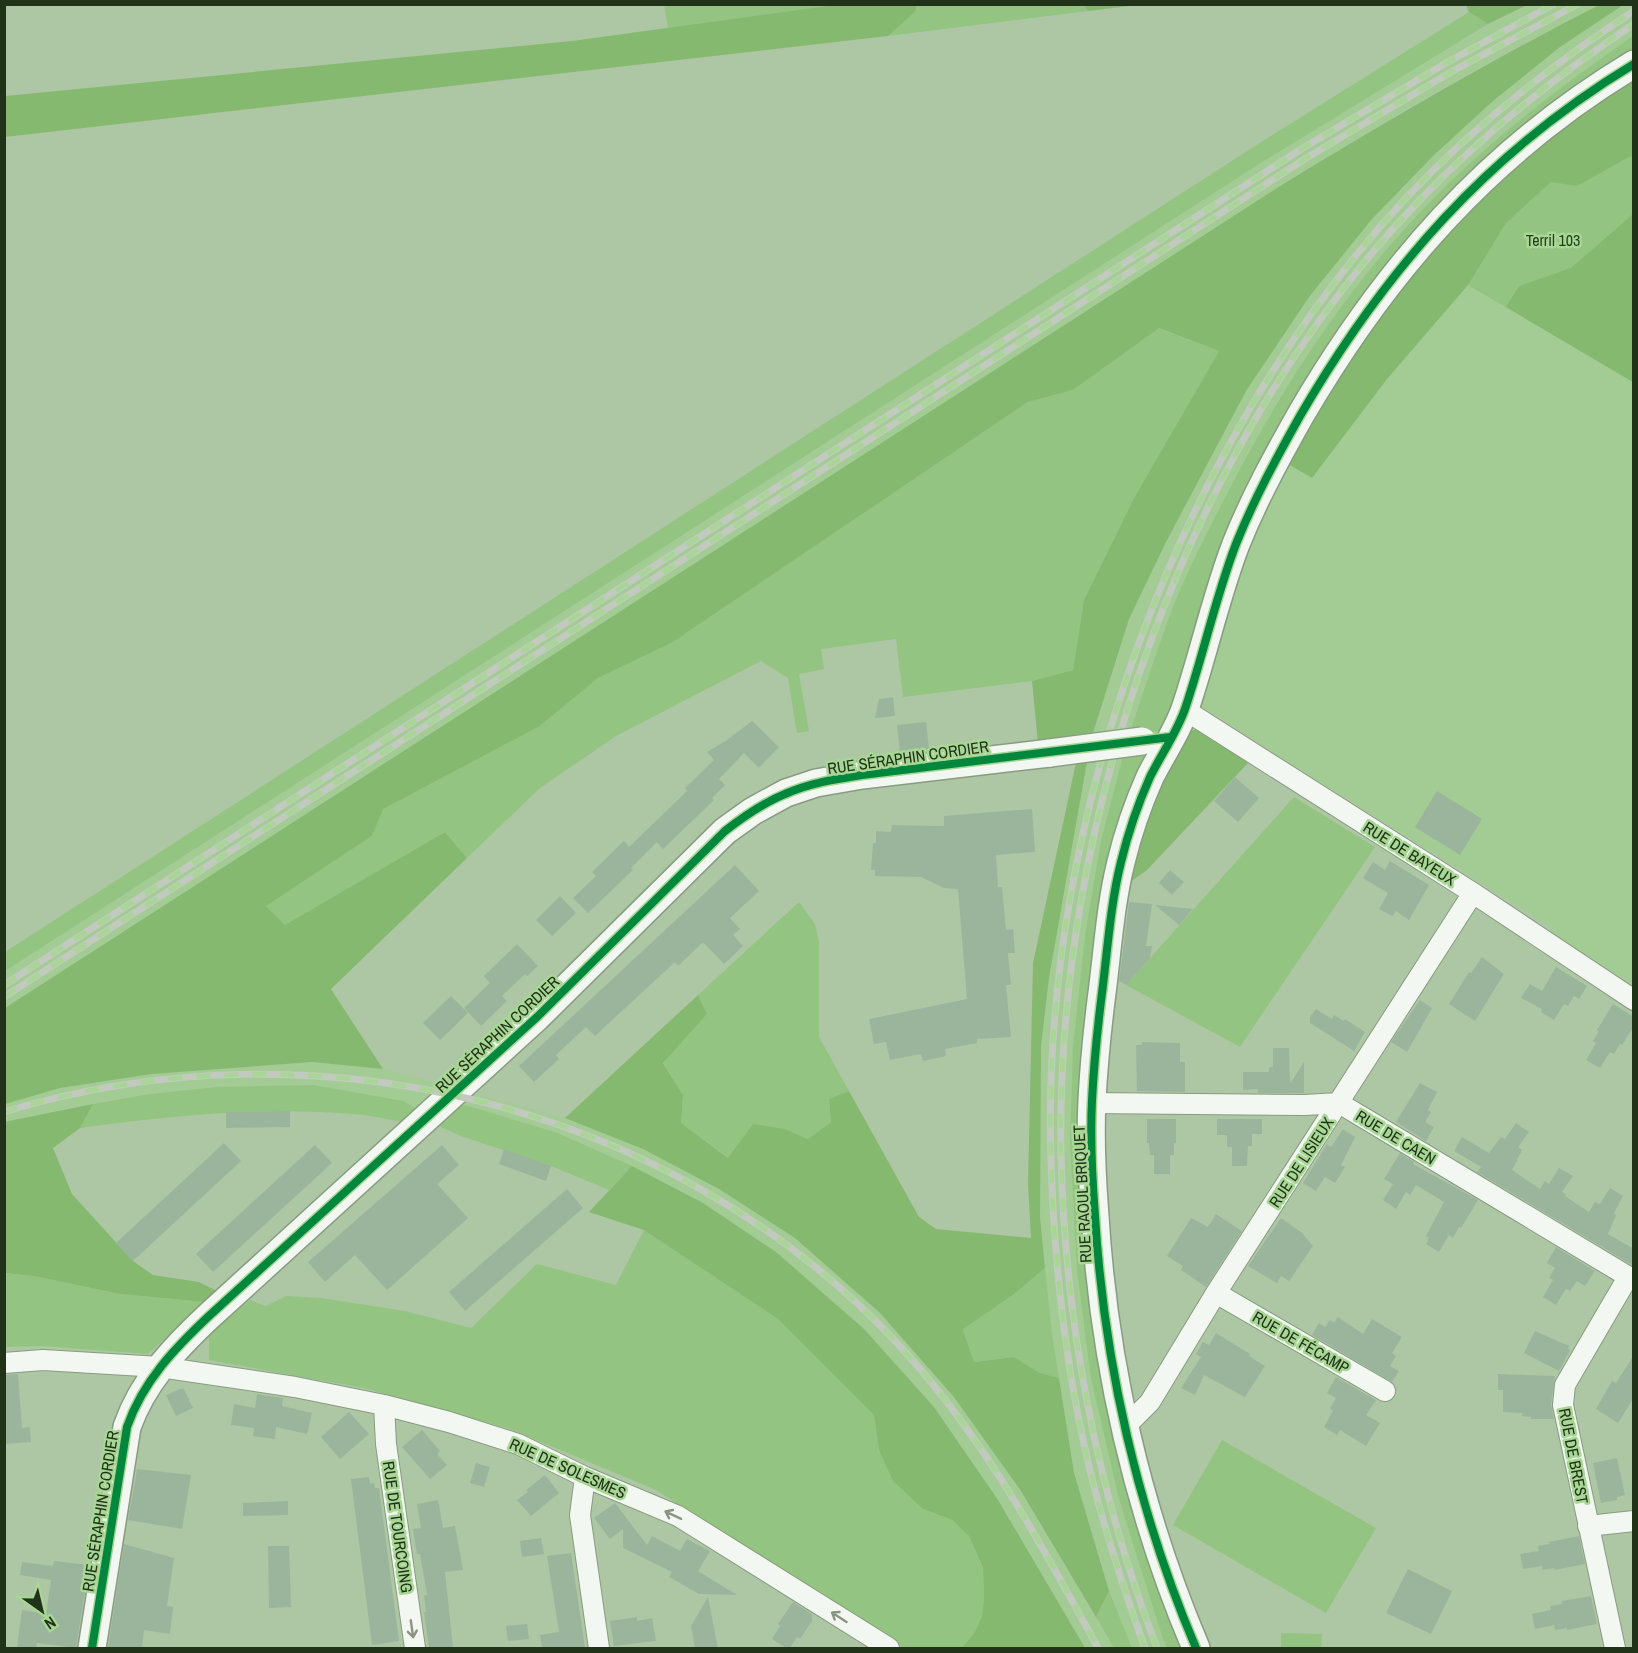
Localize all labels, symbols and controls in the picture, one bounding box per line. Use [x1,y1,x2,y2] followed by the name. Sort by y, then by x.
[1526,229,1580,251] park label: Terril 103
[826,735,991,779] street label: RUE SÉRAPHIN CORDIER
[1359,816,1461,890] street label: RUE DE BAYEUX
[430,970,564,1097] street label: RUE SÉRAPHIN CORDIER
[1352,1104,1440,1170] street label: RUE DE CAEN
[1264,1112,1339,1211] street label: RUE DE LISIEUX
[1067,1124,1097,1264] street label: RUE RAOUL BRIQUET
[1249,1306,1353,1379] street label: RUE DE FÉCAMP
[1554,1406,1594,1506] street label: RUE DE BREST
[76,1428,124,1593] street label: RUE SÉRAPHIN CORDIER
[506,1432,630,1504] street label: RUE DE SOLESMES
[378,1460,418,1594] street label: RUE DE TOURCOING
[665,1508,683,1520] one-way arrow
[12,1581,72,1641] north arrow
[832,1611,848,1623] one-way arrow
[40,1612,60,1635] text: N
[407,1619,418,1639] one-way arrow

